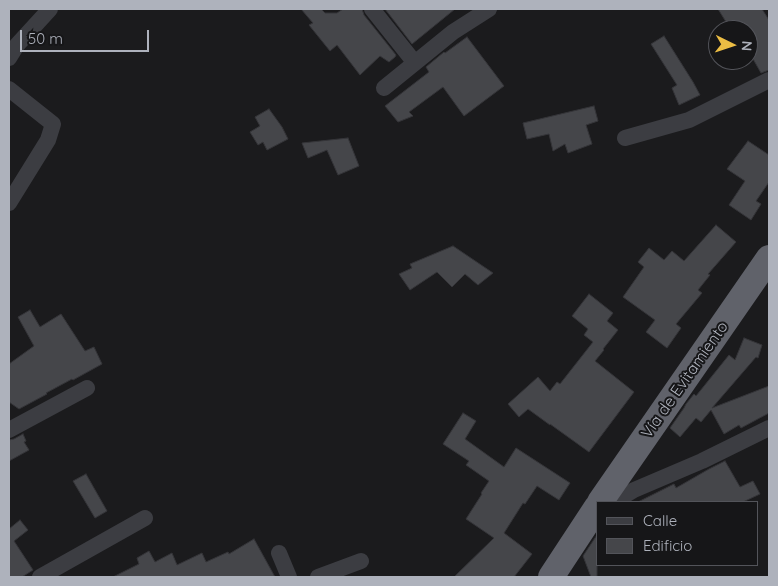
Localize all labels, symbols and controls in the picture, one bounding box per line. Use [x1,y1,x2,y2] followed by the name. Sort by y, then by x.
[22,20,151,52] scale bar
[708,20,758,70] north arrow
[28,29,63,48] text: 50 m
[738,40,756,52] text: N
[637,318,733,442] street label: Vía de Evitamiento
[596,501,758,566] legend
[643,511,677,530] text: Calle
[643,536,692,555] text: Edificio

